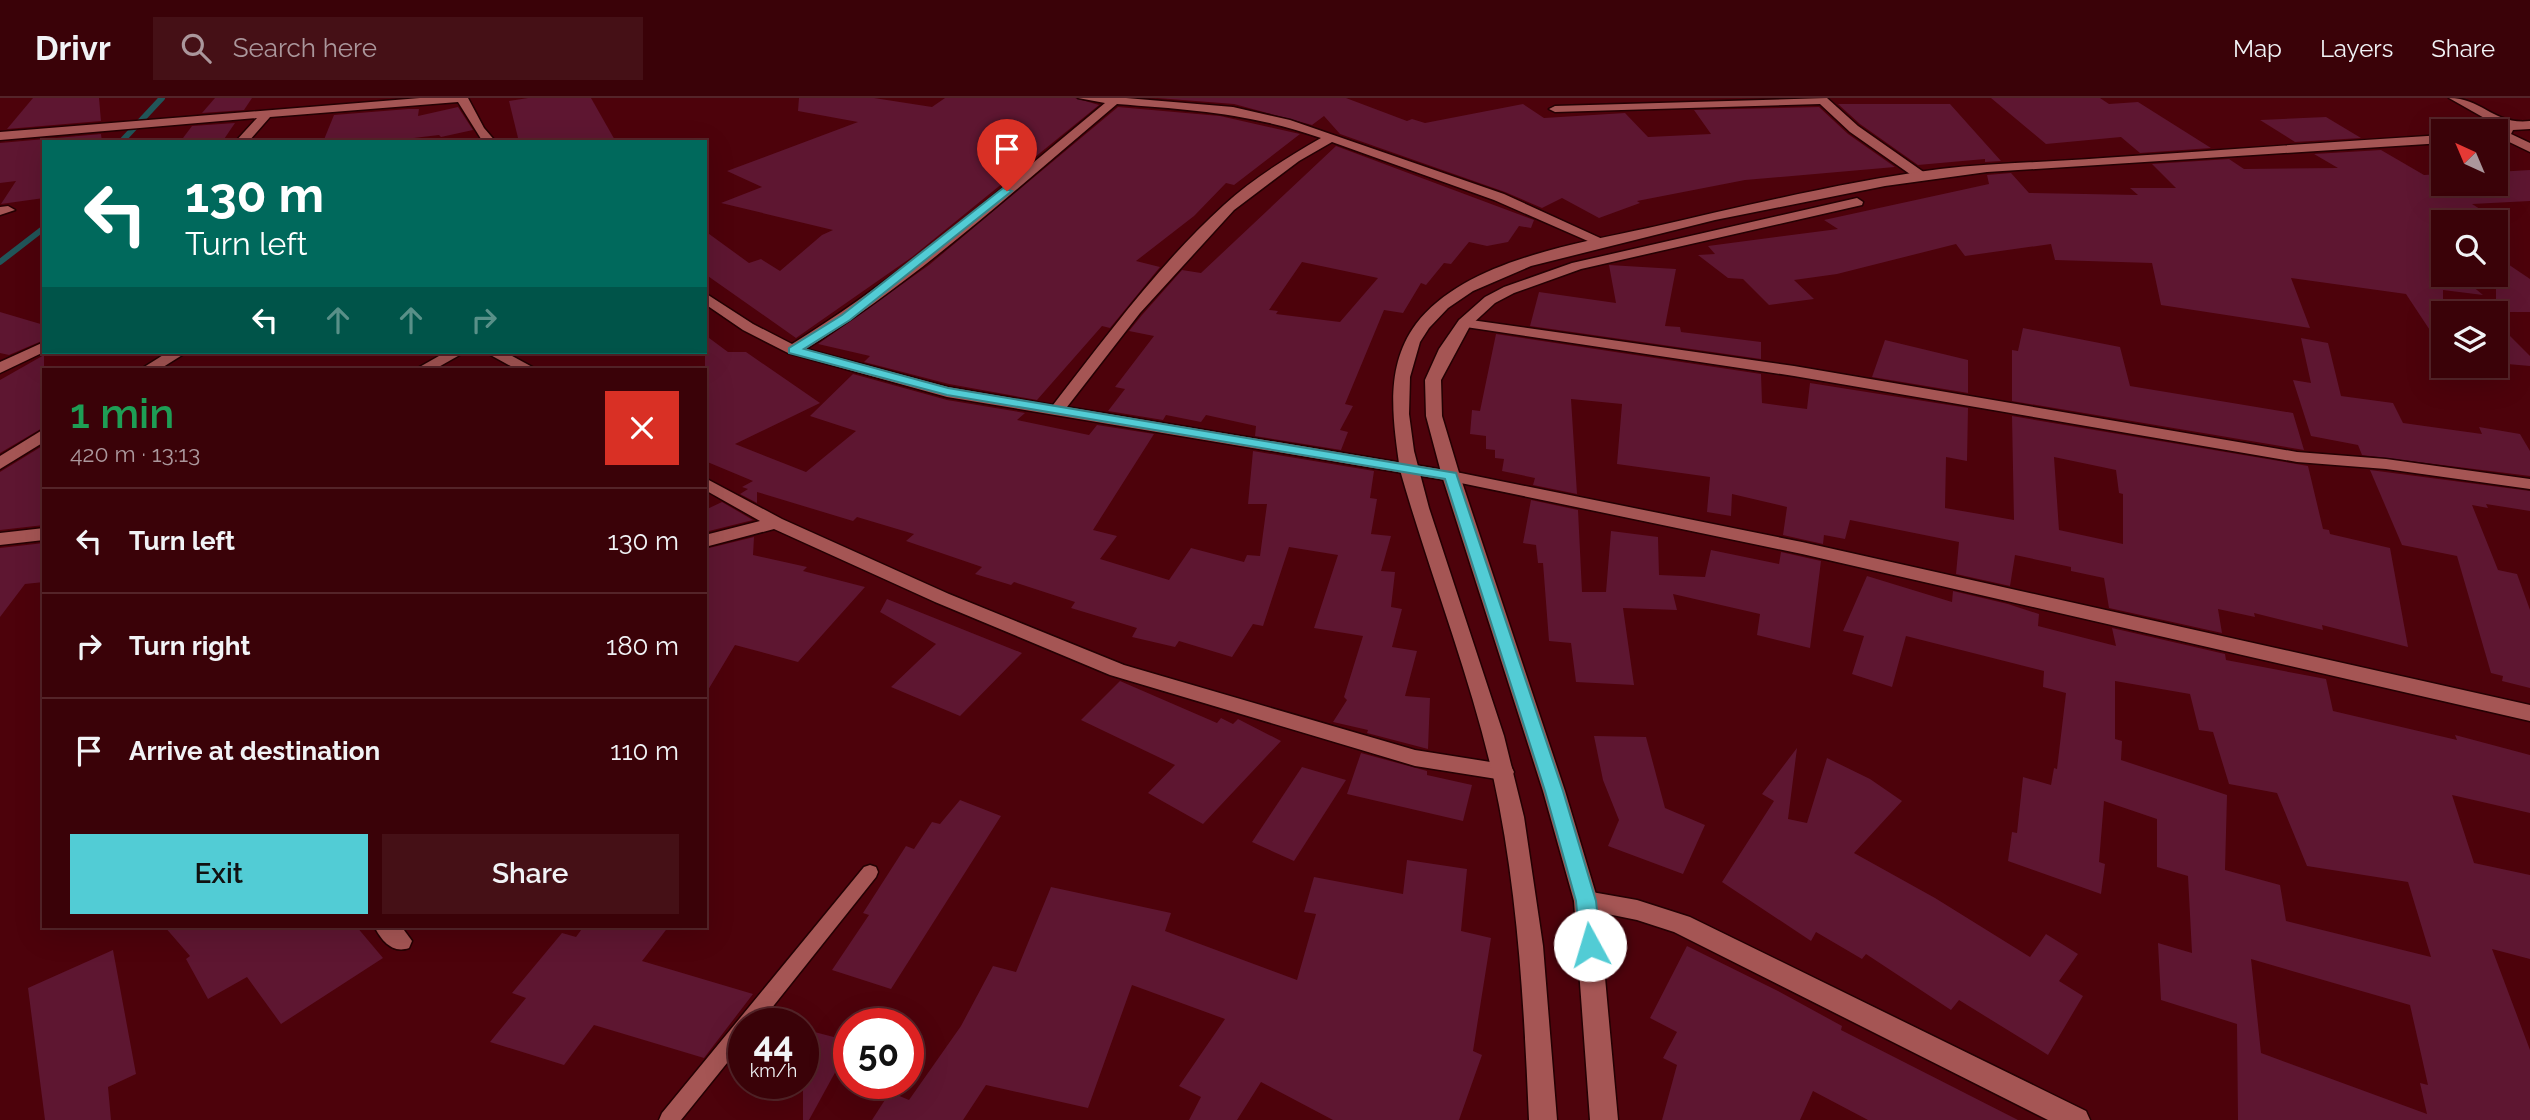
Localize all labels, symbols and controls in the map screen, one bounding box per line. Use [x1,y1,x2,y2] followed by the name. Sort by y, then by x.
[153,17,643,80] search box
[35,29,111,68] text: Drivr
[177,29,215,67] icon: search
[233,33,377,63] text: Search here
[2233,34,2282,63] text: Map
[2320,34,2393,63] text: Layers
[2431,34,2495,63] text: Share
[977,119,1037,191] pin
[2431,119,2508,196] north arrow
[2431,119,2508,378] map controls
[988,130,1026,168] icon: arrive
[185,166,324,223] text: 130 m
[70,168,161,259] icon: left
[2431,210,2508,287] button: search
[185,225,307,262] text: Turn left
[246,301,284,339] icon: left
[319,301,357,339] icon: ahead
[392,301,430,339] icon: ahead
[465,301,503,339] icon: right
[2431,301,2508,378] button: layers
[70,389,174,438] text: 1 min
[605,391,679,465] button: close
[70,440,200,467] text: 420 m · 13:13
[70,522,108,560] icon: left
[129,526,235,556] text: Turn left
[608,526,679,556] text: 130 m
[70,627,108,665] icon: right
[129,631,250,661] text: Turn right
[606,631,679,661] text: 180 m
[70,732,108,770] icon: arrive
[129,736,380,766] text: Arrive at destination
[610,736,679,766] text: 110 m
[70,834,368,914] button: Exit
[382,834,679,914] button: Share
[1553,908,1627,982] position arrow
[833,1008,924,1099] speed limit sign: 50
[754,1024,793,1065] text: 44
[750,1060,797,1081] text: km/h

